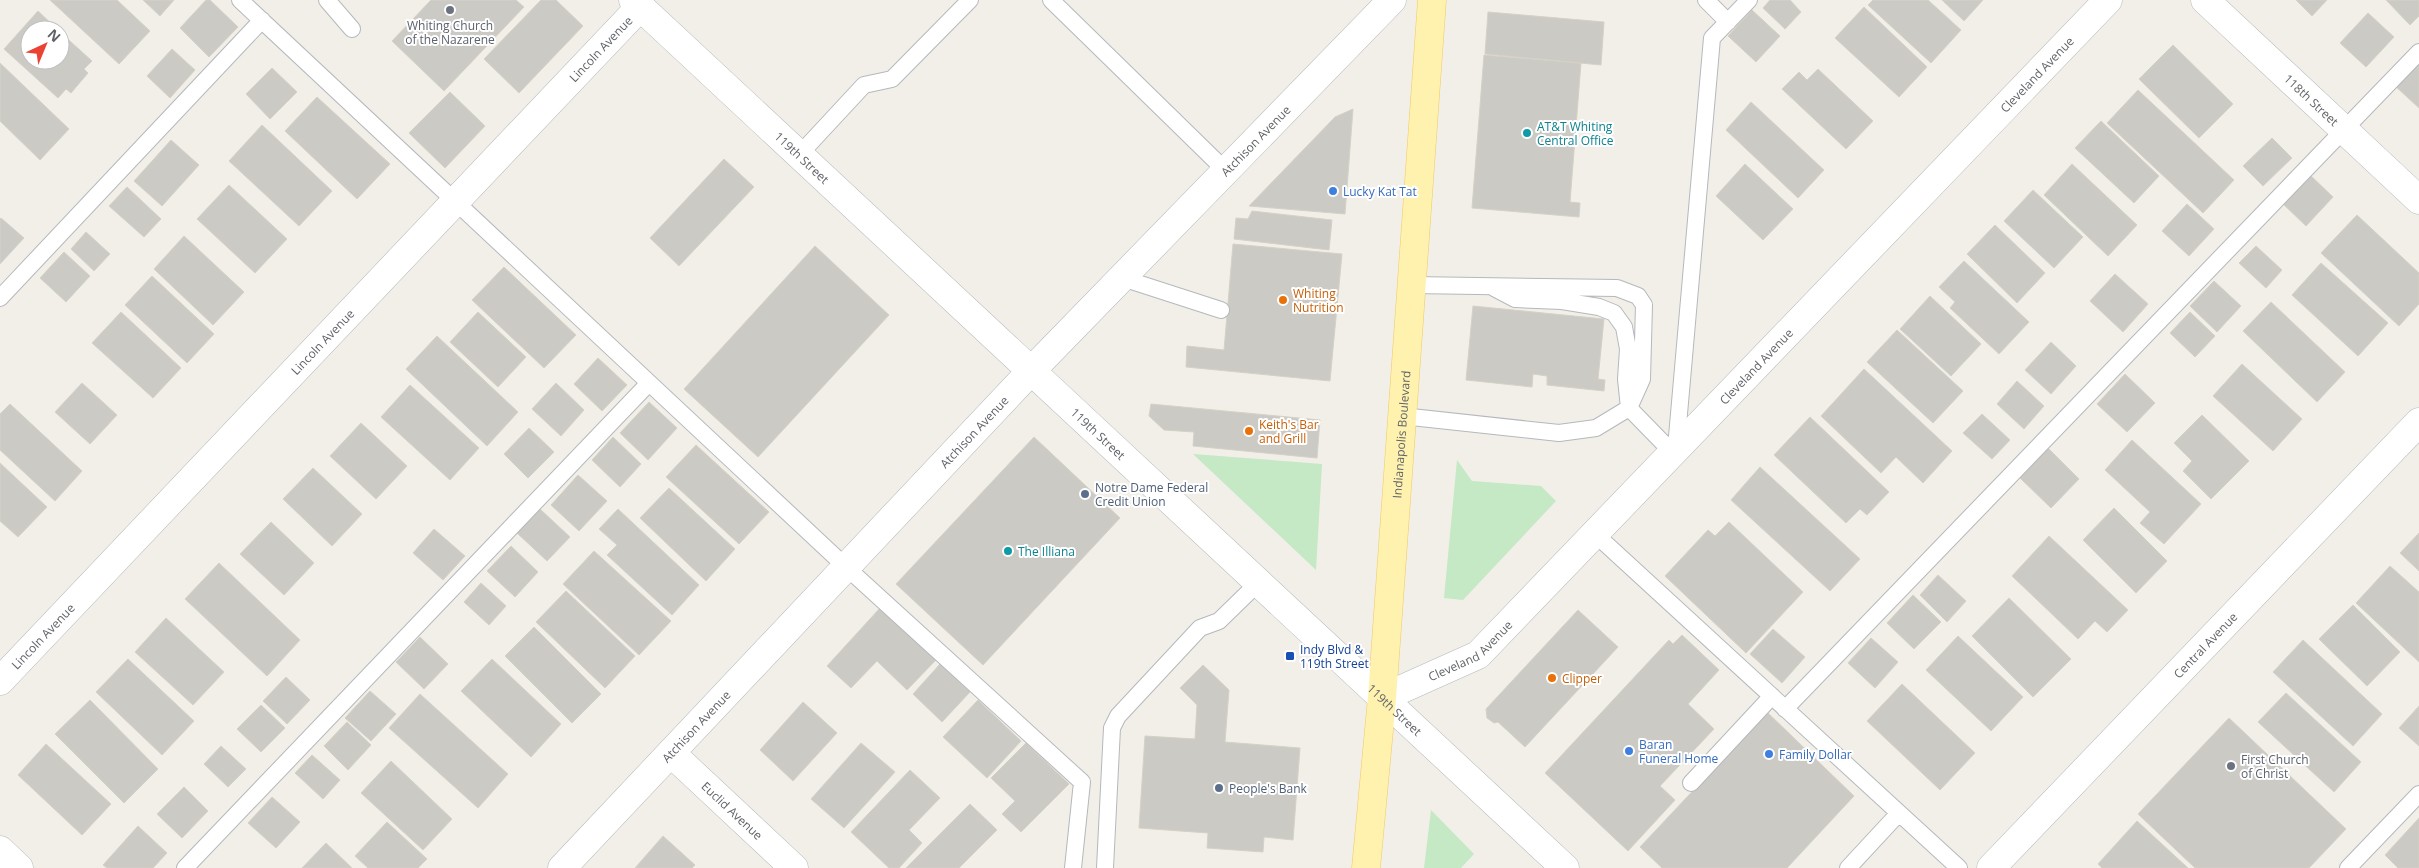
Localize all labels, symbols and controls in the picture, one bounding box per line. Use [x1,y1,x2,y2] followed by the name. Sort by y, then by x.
[444,4,456,16] marker: Whiting Church of the Nazarene
[565,12,636,85] street label: Lincoln Avenue
[405,17,495,48] place label: Whiting Church of the Nazarene
[20,20,70,70] north arrow
[44,24,65,46] text: N
[1996,32,2077,116] street label: Cleveland Avenue
[2281,70,2343,129] street label: 118th Street
[1217,101,1294,180] street label: Atchison Avenue
[1537,118,1614,149] place label: AT&T Whiting Central Office
[1521,127,1533,139] marker: AT&T Whiting Central Office
[771,128,833,187] street label: 119th Street
[1343,183,1417,200] place label: Lucky Kat Tat
[1327,185,1339,197] marker: Lucky Kat Tat
[1293,285,1344,316] place label: Whiting Nutrition
[1277,294,1289,306] marker: Whiting Nutrition
[287,305,358,378] street label: Lincoln Avenue
[1715,324,1797,408] street label: Cleveland Avenue
[1388,370,1414,499] street label: Indianapolis Boulevard
[936,392,1012,471] street label: Atchison Avenue
[1067,404,1129,463] street label: 119th Street
[1259,416,1319,447] place label: Keith's Bar and Grill
[1243,425,1255,437] marker: Keith's Bar and Grill
[1095,479,1208,510] place label: Notre Dame Federal Credit Union
[1079,488,1091,500] marker: Notre Dame Federal Credit Union
[1018,543,1075,560] place label: The Illiana
[1002,545,1014,557] marker: The Illiana
[7,599,78,673] street label: Lincoln Avenue
[2169,608,2241,682] street label: Central Avenue
[1425,616,1516,685] street label: Cleveland Avenue
[1300,641,1369,672] place label: Indy Blvd & 119th Street
[1284,650,1296,662] marker: Indy Blvd & 119th Street
[1562,670,1602,687] place label: Clipper
[1546,672,1558,684] marker: Clipper
[1364,680,1426,739] street label: 119th Street
[658,686,734,766] street label: Atchison Avenue
[1639,736,1719,767] place label: Baran Funeral Home
[1623,745,1635,757] marker: Baran Funeral Home
[1779,746,1852,763] place label: Family Dollar
[1763,748,1775,760] marker: Family Dollar
[2241,751,2309,782] place label: First Church of Christ
[2225,760,2237,772] marker: First Church of Christ
[698,777,767,843] street label: Euclid Avenue
[1229,780,1308,797] place label: People's Bank
[1213,782,1225,794] marker: People's Bank

